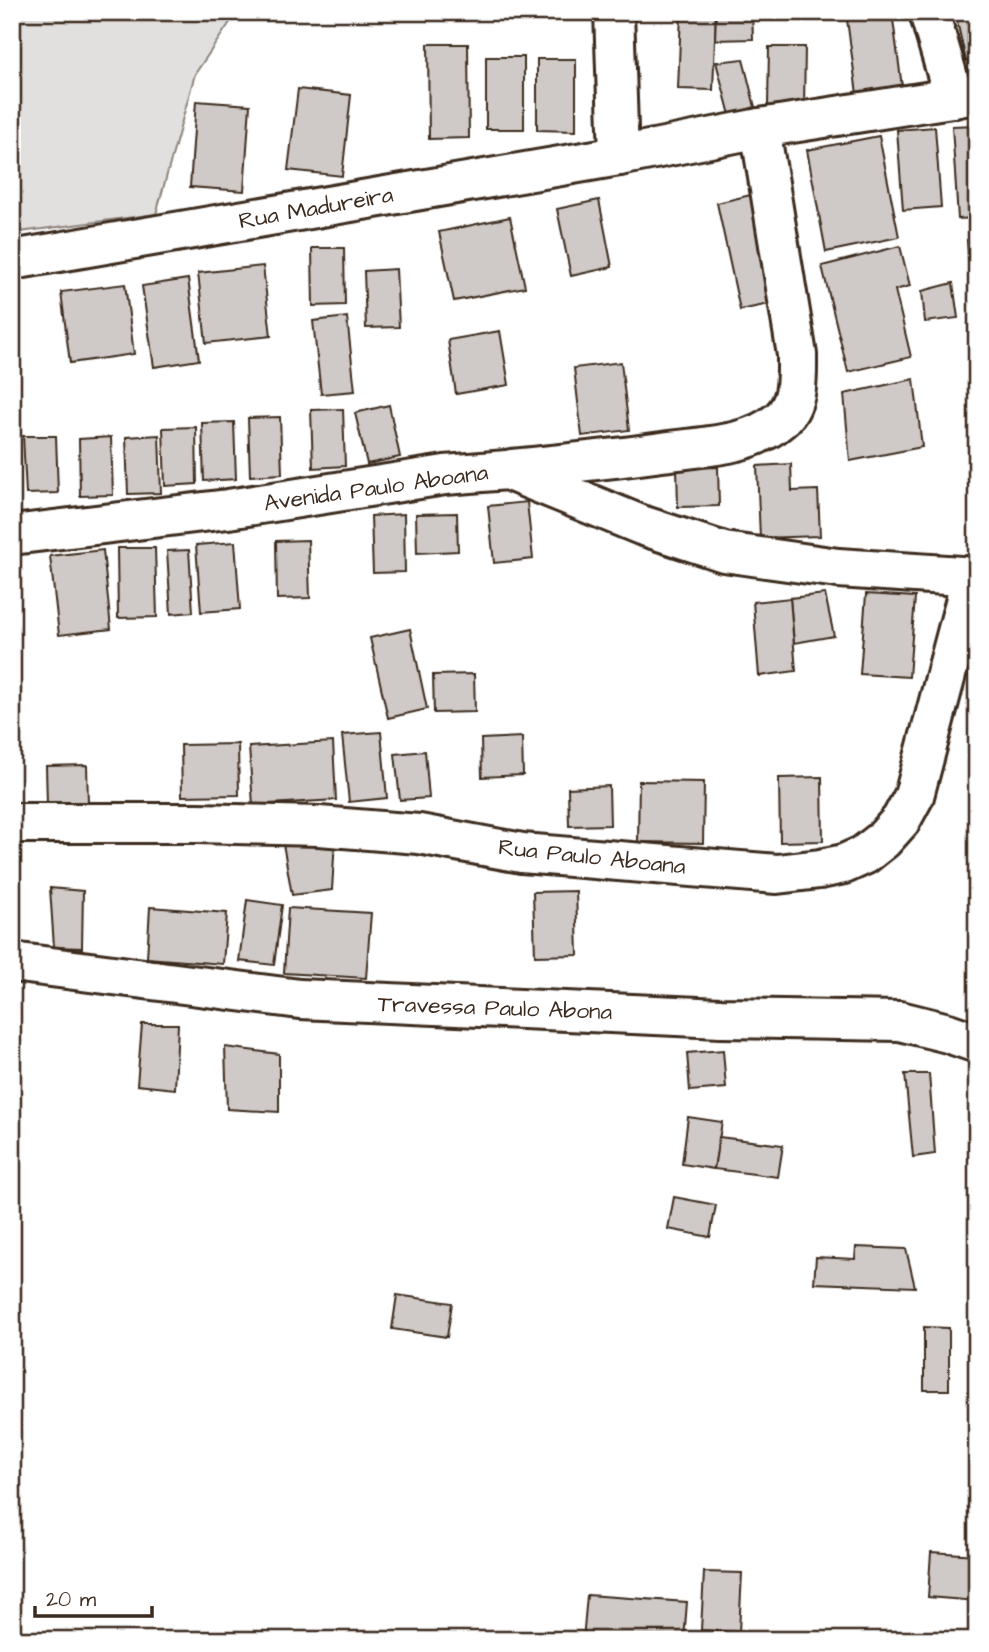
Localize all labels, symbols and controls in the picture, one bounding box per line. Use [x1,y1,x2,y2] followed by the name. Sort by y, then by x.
[236,179,396,237] street label: Rua Madureira
[262,456,490,520] street label: Avenida Paulo Aboana
[497,831,688,883] street label: Rua Paulo Aboana
[377,988,613,1028] street label: Travessa Paulo Abona
[35,1575,152,1619] scale bar
[46,1585,97,1614] text: 20 m

